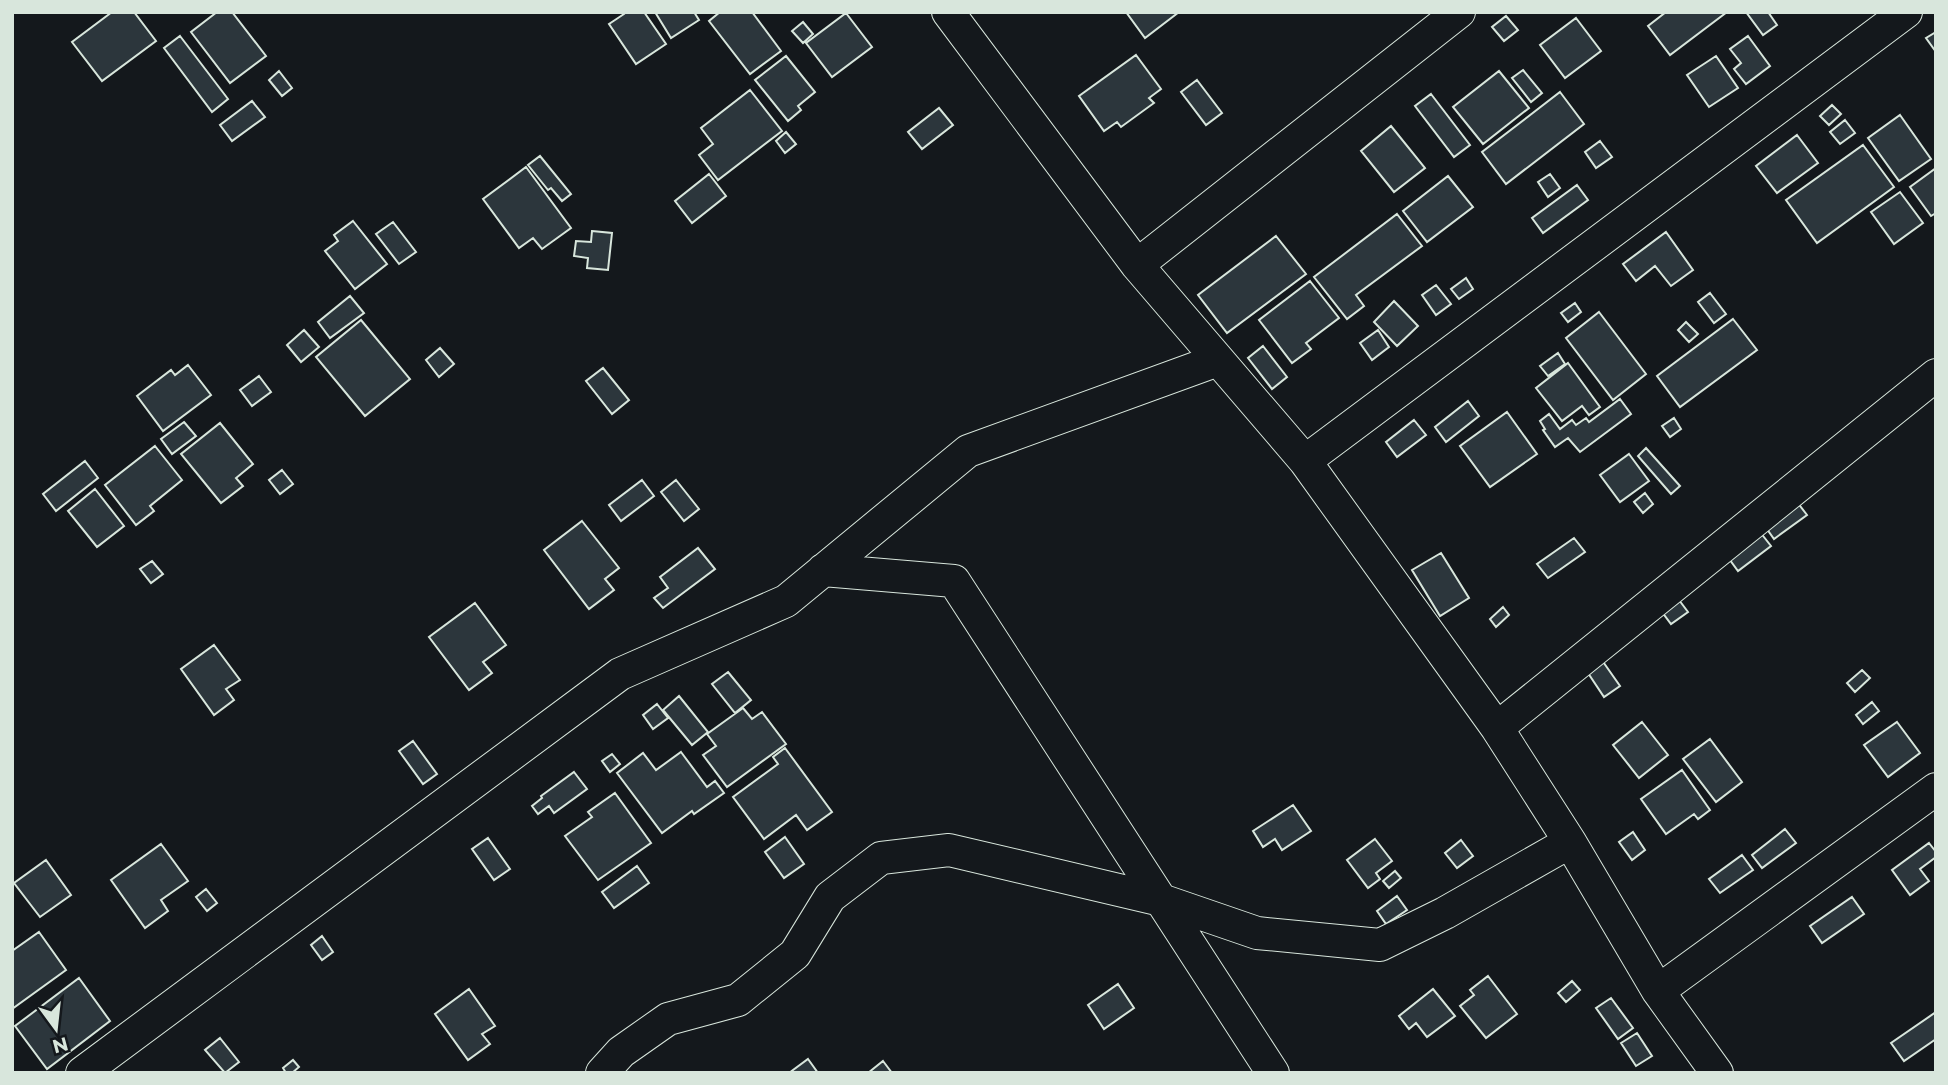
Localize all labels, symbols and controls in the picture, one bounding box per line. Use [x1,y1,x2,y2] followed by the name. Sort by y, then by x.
[21,994,91,1064] north arrow
[50,1032,71,1058] text: N

